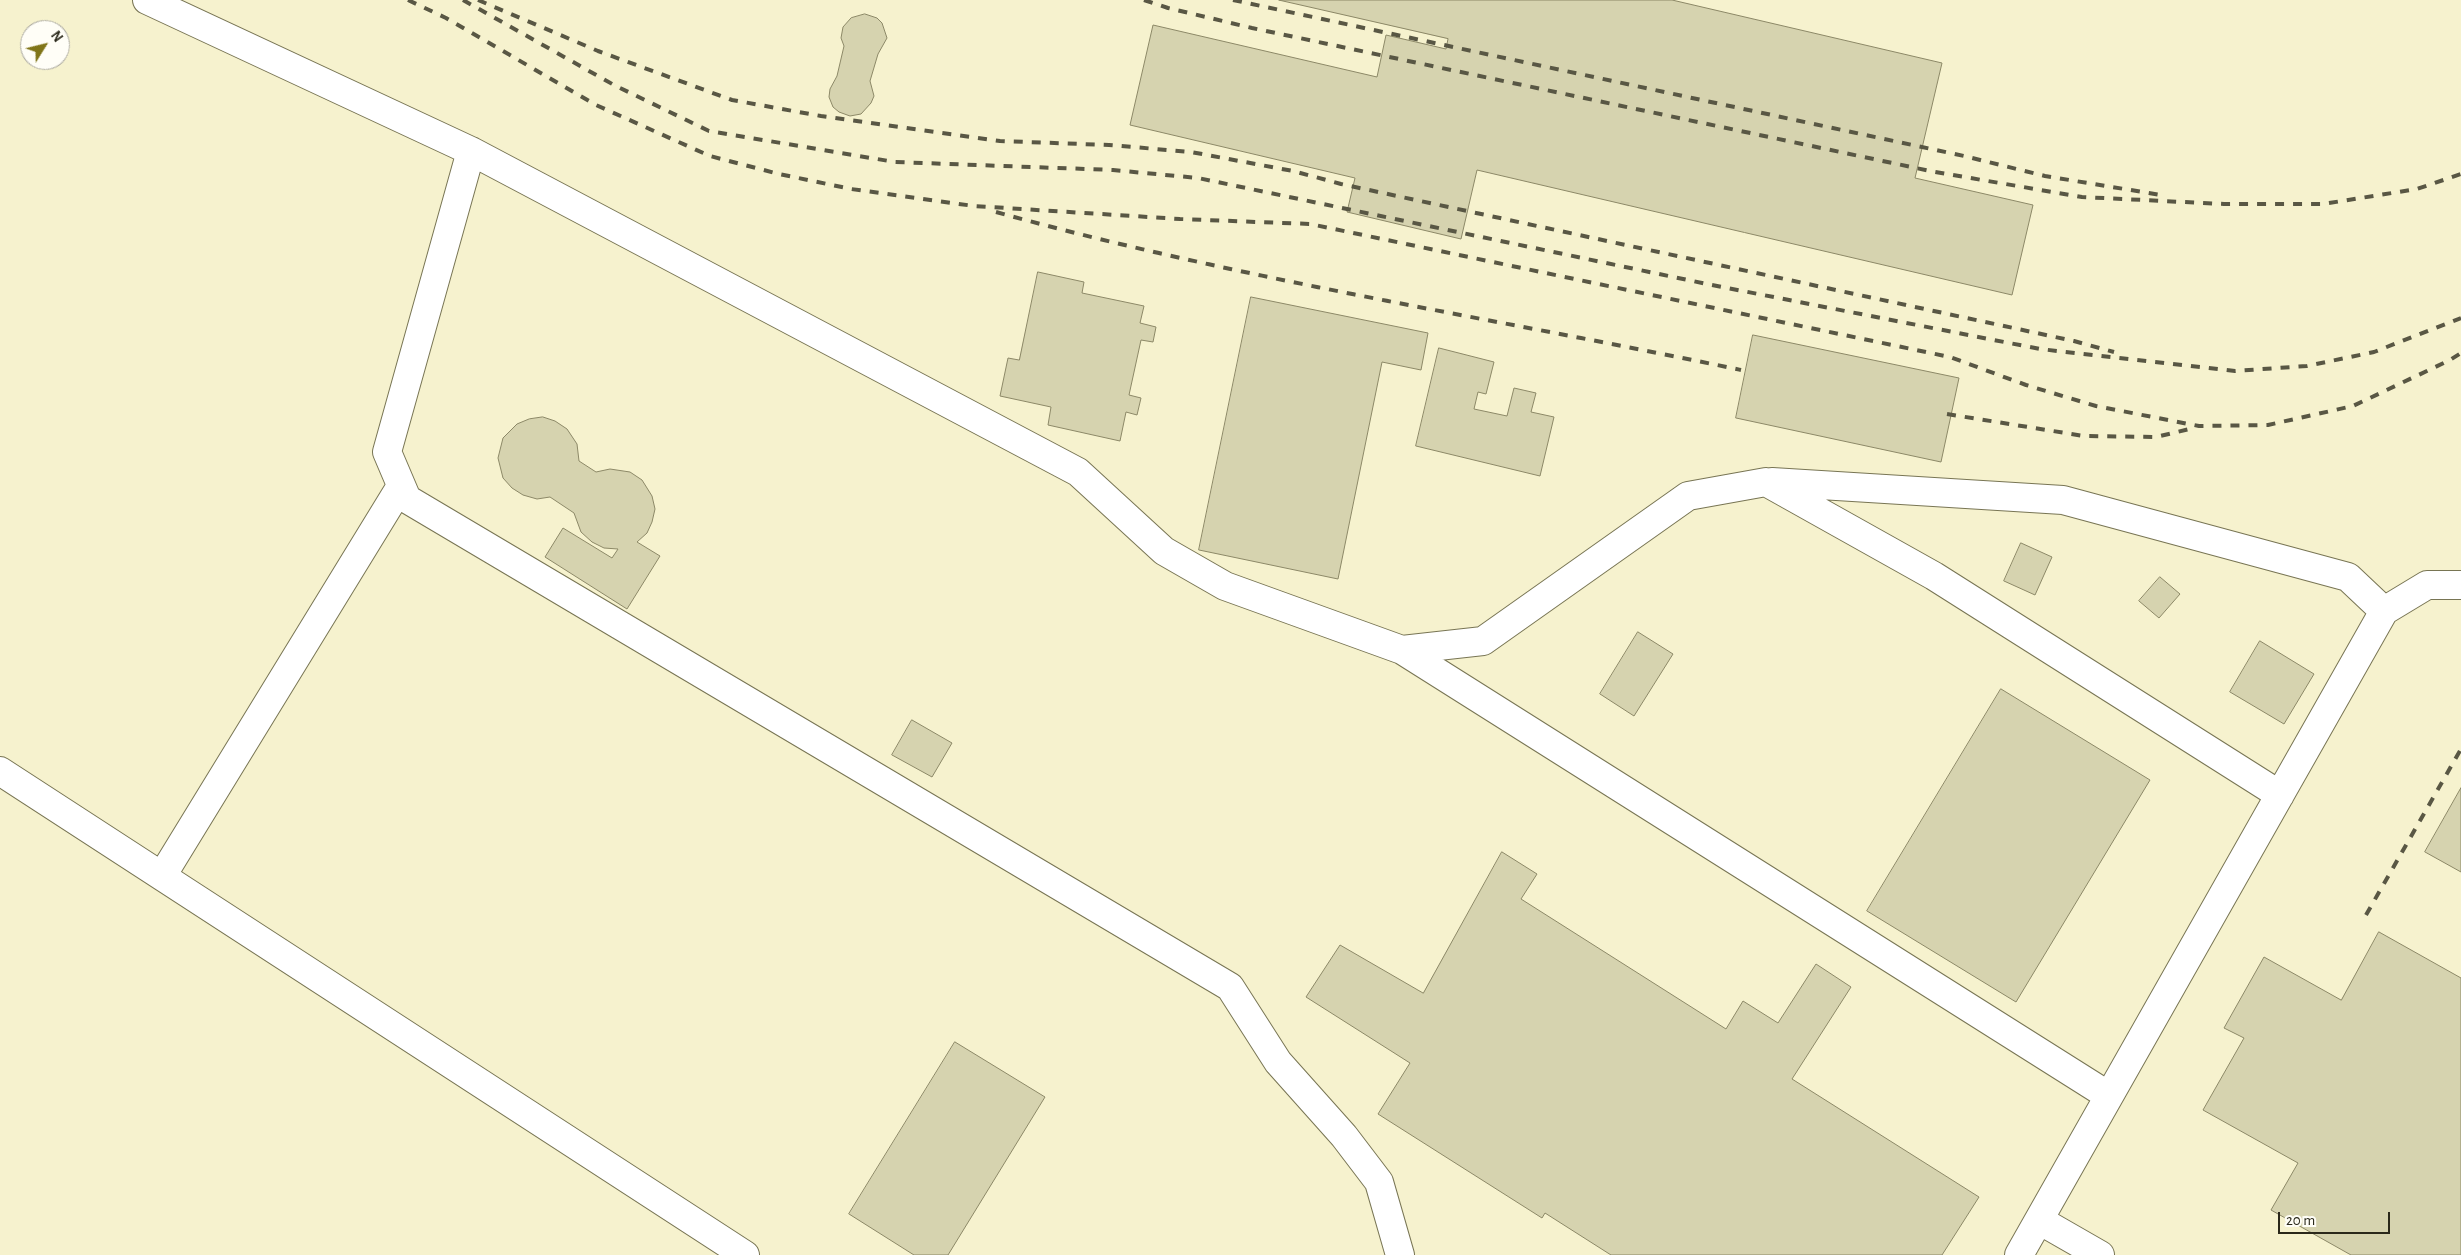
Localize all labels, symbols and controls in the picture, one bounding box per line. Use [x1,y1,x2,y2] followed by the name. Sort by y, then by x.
[20,20,70,70] north arrow
[48,29,65,45] text: N
[2281,1202,2394,1234] scale bar
[2286,1213,2315,1228] text: 20 m

